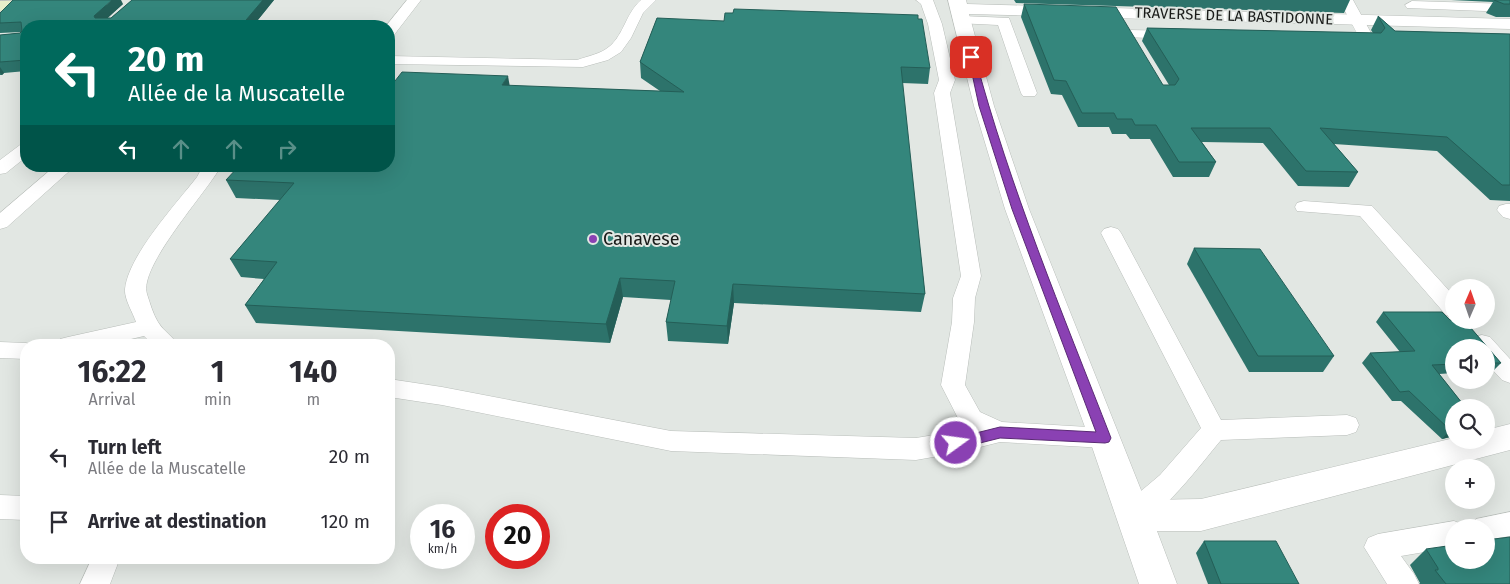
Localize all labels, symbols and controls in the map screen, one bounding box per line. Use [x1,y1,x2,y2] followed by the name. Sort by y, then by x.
[1134,4,1334,28] street label: TRAVERSE DE LA BASTIDONNE
[950,36,992,78] pin
[128,38,204,80] text: 20 m
[45,40,110,105] icon: left
[957,43,985,71] icon: arrive
[128,80,345,107] text: Allée de la Muscatelle
[114,135,142,163] icon: left
[167,135,195,163] icon: ahead
[220,135,248,163] icon: ahead
[273,135,301,163] icon: right
[603,228,680,250] place label: Canavese
[587,233,599,245] marker: Canavese
[1445,279,1495,329] north arrow
[1445,279,1495,569] map controls
[1445,339,1495,389] button: sound
[77,354,147,390] text: 16:22
[211,354,225,390] text: 1
[289,354,338,390] text: 140
[89,390,135,409] text: Arrival
[204,390,232,409] text: min
[306,390,320,409] text: m
[1445,399,1495,449] button: search
[929,416,981,468] position arrow
[88,436,162,459] text: Turn left
[45,443,73,471] icon: left
[329,445,370,468] text: 20 m
[88,459,246,478] text: Allée de la Muscatelle
[1445,459,1495,509] button: +
[485,504,550,569] speed limit sign: 20
[45,508,73,536] icon: arrive
[88,510,267,533] text: Arrive at destination
[320,510,370,533] text: 120 m
[430,515,455,545] text: 16
[1445,519,1495,569] button: −
[428,542,457,556] text: km/h

